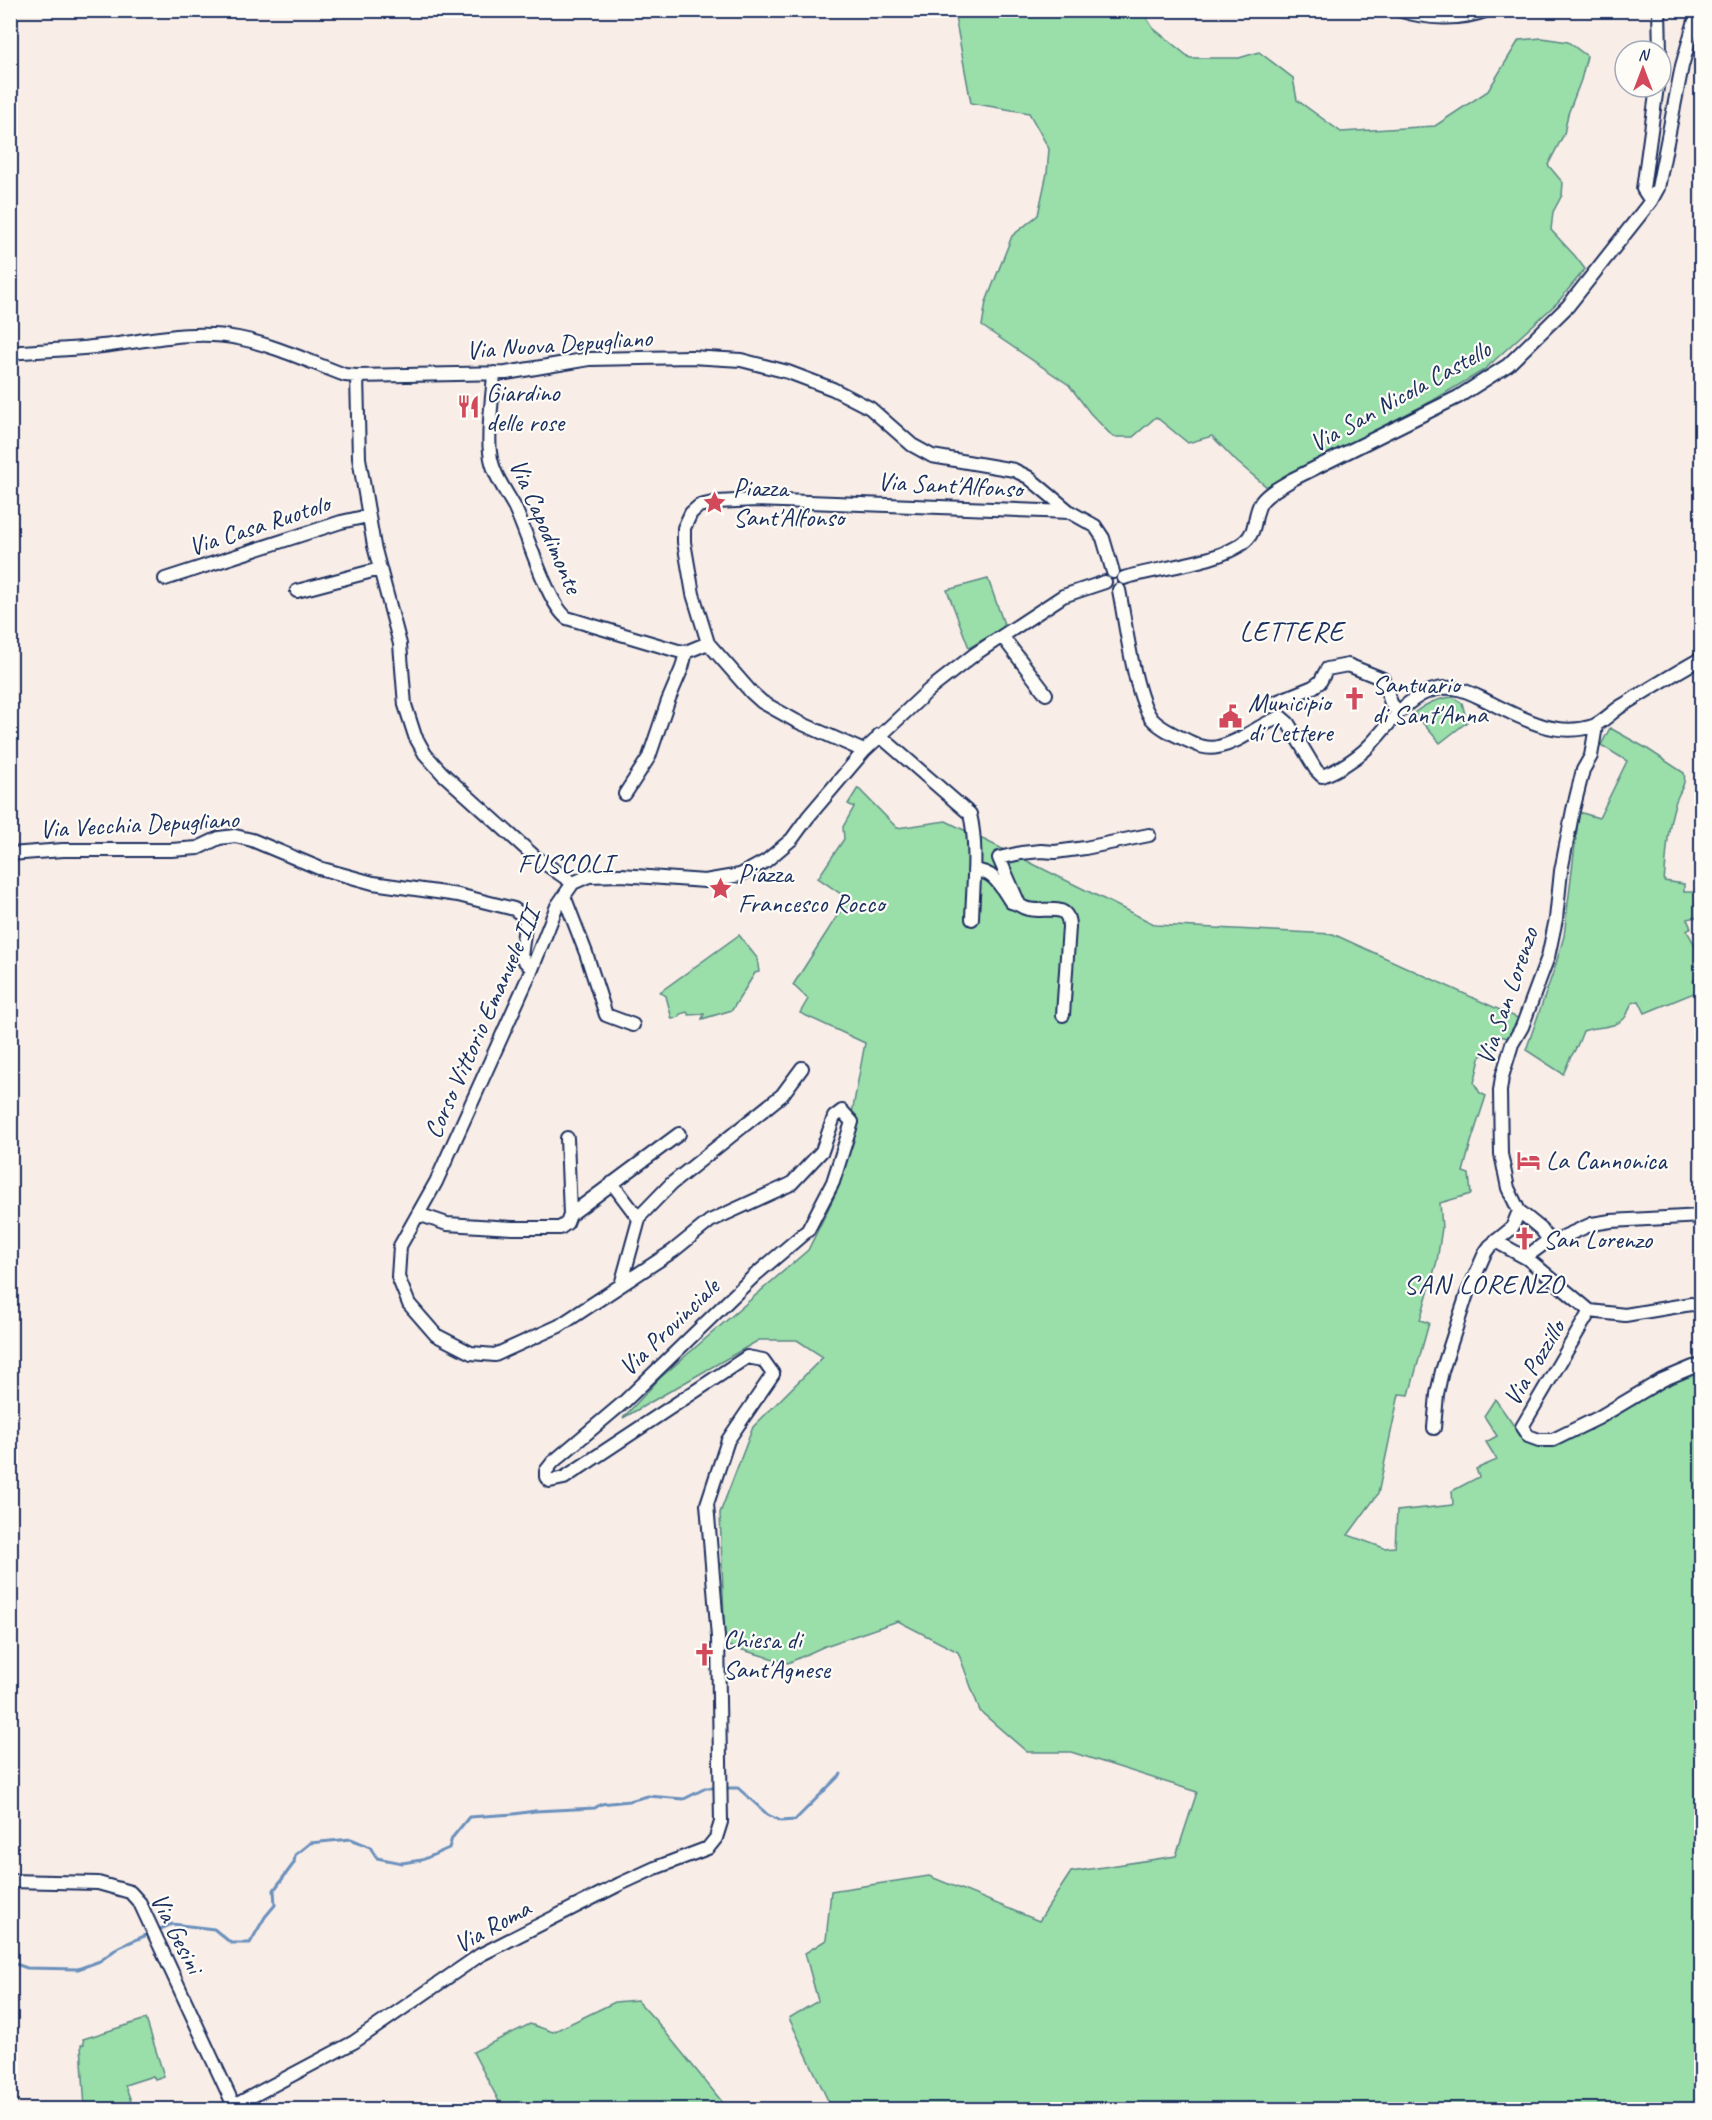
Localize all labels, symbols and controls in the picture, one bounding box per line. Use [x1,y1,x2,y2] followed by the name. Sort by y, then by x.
[1613,39,1673,99] north arrow
[1638,45,1651,65] text: N
[465,321,655,367] street label: Via Nuova Depugliano
[1304,332,1498,459] street label: Via San Nicola Castello
[486,376,567,439] place label: Giardino delle rose
[455,394,481,420] restaurant icon: Giardino delle rose
[502,453,591,601] street label: Via Capodimonte
[877,465,1026,505] street label: Via Sant'Alfonso
[733,471,847,534] place label: Piazza Sant'Alfonso
[184,486,336,563] street label: Via Casa Ruotolo
[702,489,728,515] place icon: Piazza Sant'Alfonso
[1239,614,1346,649] district label: LETTERE
[1372,668,1489,731] place label: Santuario di Sant'Anna
[1248,686,1335,749] place label: Municipio di Lettere
[1341,686,1367,712] church icon: Santuario di Sant'Anna
[1217,704,1243,730] public building icon: Municipio di Lettere
[39,802,241,846] street label: Via Vecchia Depugliano
[518,846,619,880] district label: FUSCOLI
[738,857,887,920] place label: Piazza Francesco Rocco
[707,875,733,901] place icon: Piazza Francesco Rocco
[416,897,550,1144] street label: Corso Vittorio Emanuele III
[1468,921,1546,1069] street label: Via San Lorenzo
[1546,1144,1668,1177] place label: La Cannonica
[1515,1147,1541,1173] hotel icon: La Cannonica
[1543,1223,1654,1256] place label: San Lorenzo
[1512,1226,1538,1252] church icon: San Lorenzo
[1404,1267,1566,1301] district label: SAN LORENZO
[612,1269,728,1383] street label: Via Provinciale
[1496,1312,1574,1412] street label: Via Pozzillo
[723,1623,831,1686] place label: Chiesa di Sant'Agnese
[692,1641,718,1667] church icon: Chiesa di Sant'Agnese
[143,1887,213,1982] street label: Via Gesini
[448,1891,537,1960] street label: Via Roma

